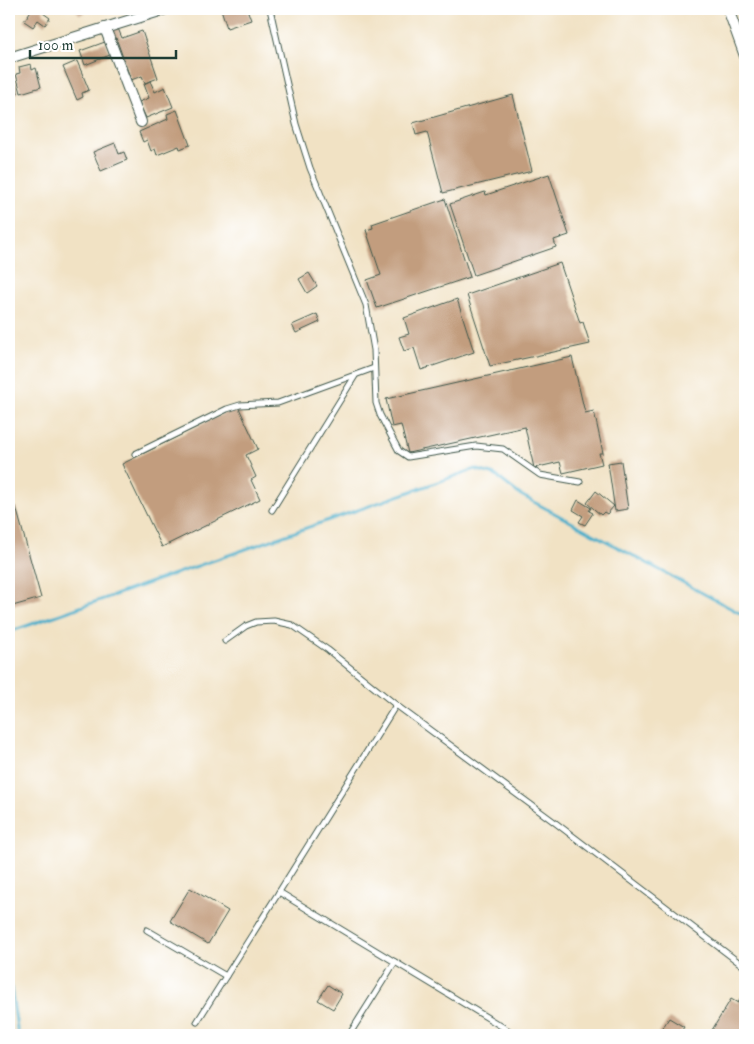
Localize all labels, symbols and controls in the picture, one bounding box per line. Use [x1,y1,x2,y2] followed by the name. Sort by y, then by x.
[30,28,176,60] scale bar
[38,36,74,55] text: 100 m

